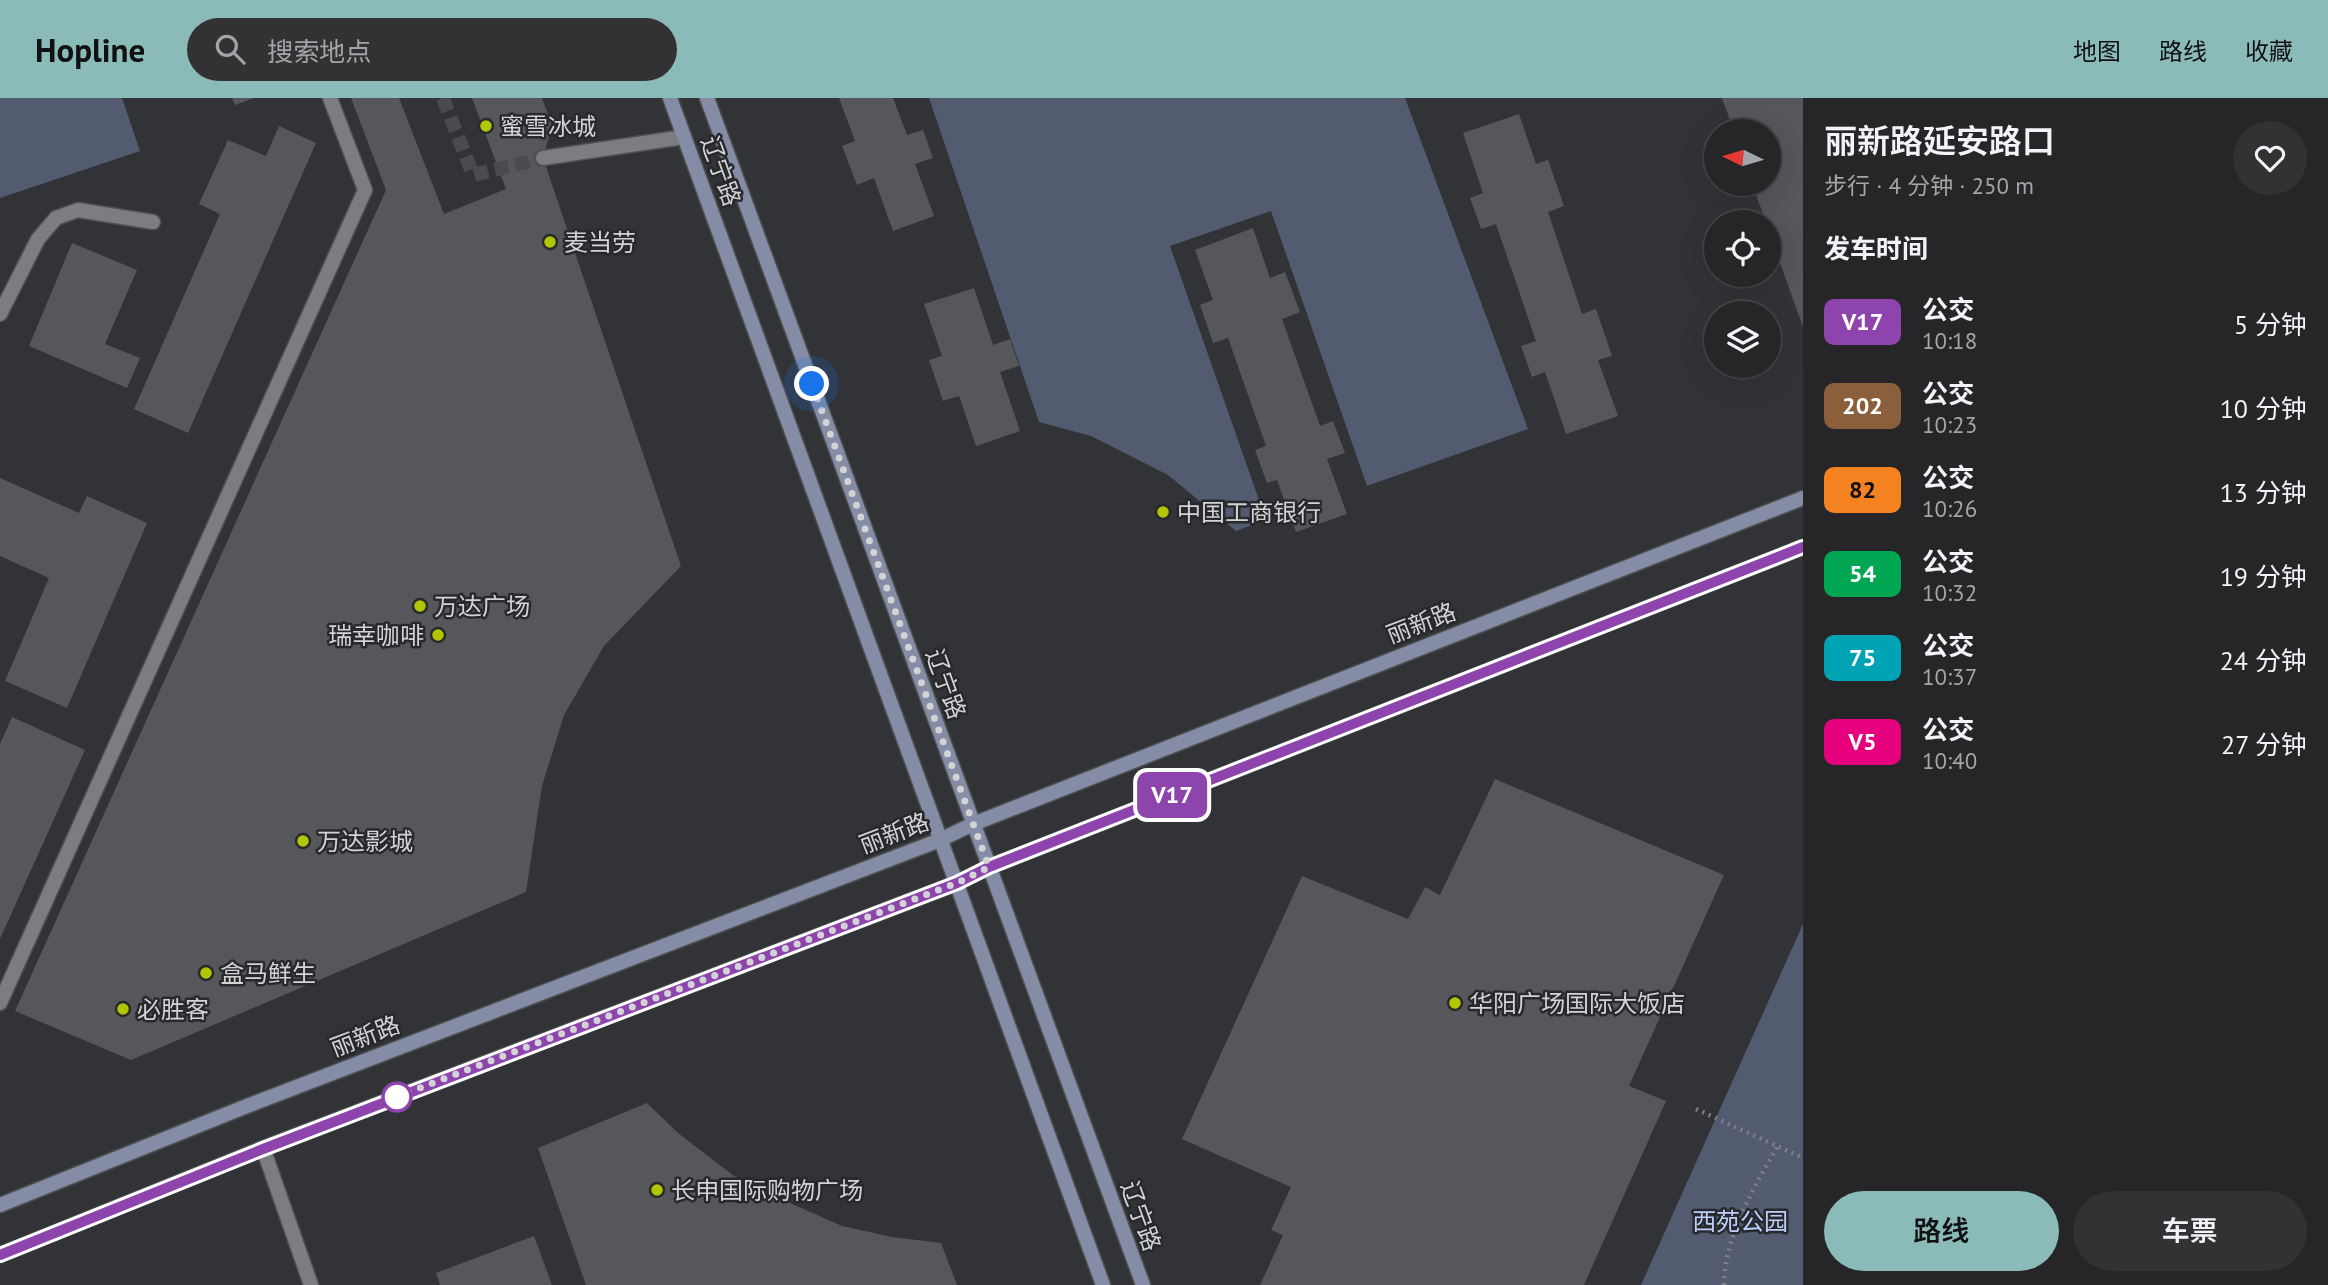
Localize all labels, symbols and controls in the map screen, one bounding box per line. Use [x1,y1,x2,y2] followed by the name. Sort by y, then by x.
[187,18,677,81] search box
[35,28,145,71] text: Hopline
[211,30,249,68] icon: search
[267,35,371,68] text: 搜索地点
[2073,36,2121,67] text: 地图
[2159,36,2207,67] text: 路线
[2245,36,2293,67] text: 收藏
[500,111,596,142] place label: 蜜雪冰城
[478,118,494,134] marker: 蜜雪冰城
[1704,119,1782,196] north arrow
[1704,119,1781,378] map controls
[1824,119,2055,162] text: 丽新路延安路口
[2233,121,2307,195] button: heart
[694,132,748,210] street label: 辽宁路
[1824,171,2034,200] text: 步行 · 4 分钟 · 250 m
[1704,210,1781,287] button: locate
[564,227,636,258] place label: 麦当劳
[1824,232,1928,265] text: 发车时间
[542,234,558,250] marker: 麦当劳
[1922,293,1974,326] text: 公交
[1704,301,1781,378] button: layers
[1842,306,1883,337] text: V17
[2234,308,2307,341] text: 5 分钟
[1922,326,1977,355] text: 10:18
[794,366,829,401] your location
[1922,377,1974,410] text: 公交
[1842,390,1883,421] text: 202
[2220,392,2307,425] text: 10 分钟
[1922,410,1977,439] text: 10:23
[1922,461,1974,494] text: 公交
[1849,474,1876,505] text: 82
[2220,476,2307,509] text: 13 分钟
[1922,494,1977,523] text: 10:26
[1177,497,1321,528] place label: 中国工商银行
[1155,504,1171,520] marker: 中国工商银行
[1922,545,1974,578] text: 公交
[1849,558,1876,589] text: 54
[2220,560,2307,593] text: 19 分钟
[1922,578,1977,607] text: 10:32
[434,591,530,622] place label: 万达广场
[1382,596,1460,650] street label: 丽新路
[412,598,428,614] marker: 万达广场
[328,620,424,651] place label: 瑞幸咖啡
[430,627,446,643] marker: 瑞幸咖啡
[1922,629,1974,662] text: 公交
[1849,642,1876,673] text: 75
[2220,644,2307,677] text: 24 分钟
[919,645,973,723] street label: 辽宁路
[1922,662,1977,691] text: 10:37
[1922,713,1974,746] text: 公交
[1848,726,1877,757] text: V5
[2221,728,2307,761] text: 27 分钟
[1922,746,1977,775] text: 10:40
[1132,772,1212,818] line badge: V17
[1151,779,1193,810] text: V17
[855,806,933,860] street label: 丽新路
[317,826,413,857] place label: 万达影城
[295,833,311,849] marker: 万达影城
[220,958,316,989] place label: 盒马鲜生
[198,965,214,981] marker: 盒马鲜生
[1469,988,1685,1019] place label: 华阳广场国际大饭店
[137,994,209,1025] place label: 必胜客
[1447,995,1463,1011] marker: 华阳广场国际大饭店
[115,1001,131,1017] marker: 必胜客
[326,1009,404,1063] street label: 丽新路
[382,1082,412,1112] unlabelled marker
[671,1175,863,1206] place label: 长申国际购物广场
[1114,1177,1168,1255] street label: 辽宁路
[649,1182,665,1198] marker: 长申国际购物广场
[1824,1191,2059,1271] button: 路线
[2073,1191,2307,1271] button: 车票
[1692,1206,1788,1237] park label: 西苑公园

